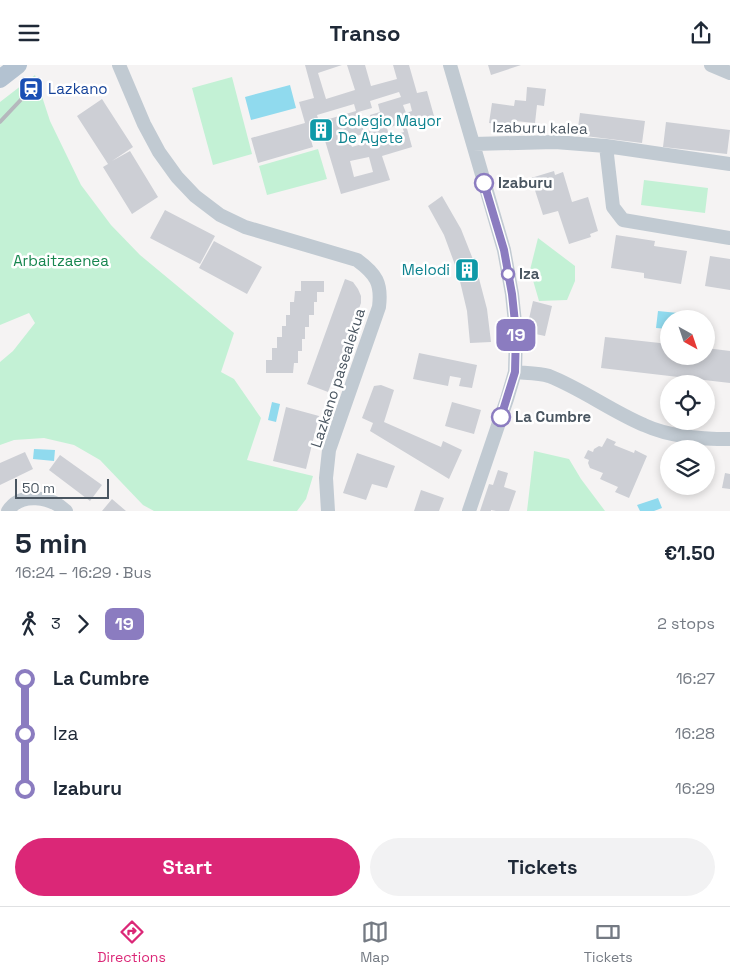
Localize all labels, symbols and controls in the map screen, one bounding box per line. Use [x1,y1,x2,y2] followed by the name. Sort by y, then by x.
[15,19,43,47] icon: menu
[329,19,401,47] text: Transo
[687,19,715,47] icon: share
[18,76,44,102] station icon: Lazkano
[48,79,108,98] place label: Lazkano
[338,111,442,147] place label: Colegio Mayor De Ayete
[308,117,334,143] building icon: Colegio Mayor De Ayete
[492,117,588,138] street label: Izaburu kalea
[474,173,494,193] marker: Izaburu
[498,173,552,192] place label: Izaburu
[13,251,109,270] park label: Arbaitzaenea
[454,257,480,283] building icon: Melodi
[402,260,450,279] place label: Melodi
[519,264,540,283] place label: Iza
[501,267,515,281] marker: Iza
[306,305,369,450] street label: Lazkano pasealekua
[660,310,715,365] north arrow
[660,310,715,495] map controls
[494,319,538,351] line badge: 19
[506,323,526,346] text: 19
[660,375,715,430] button: locate
[491,407,511,427] marker: La Cumbre
[515,407,592,426] place label: La Cumbre
[660,440,715,495] button: layers
[15,476,109,499] scale bar
[22,479,55,497] text: 50 m
[15,525,88,561] text: 5 min
[664,541,715,566] text: €1.50
[15,562,152,583] text: 16:24 – 16:29 · Bus
[15,610,43,638] icon: walk
[69,610,97,638] icon: forward
[115,612,134,635] text: 19
[51,613,61,634] text: 3
[657,613,715,634] text: 2 stops
[53,666,150,691] text: La Cumbre
[676,668,715,689] text: 16:27
[53,721,78,746] text: Iza
[675,723,715,744] text: 16:28
[53,776,122,801] text: Izaburu
[675,778,715,799] text: 16:29
[15,838,360,896] button: Start
[370,838,715,896] button: Tickets
[97,918,166,966] tab: Directions
[360,918,389,966] tab: Map
[584,918,633,966] tab: Tickets

